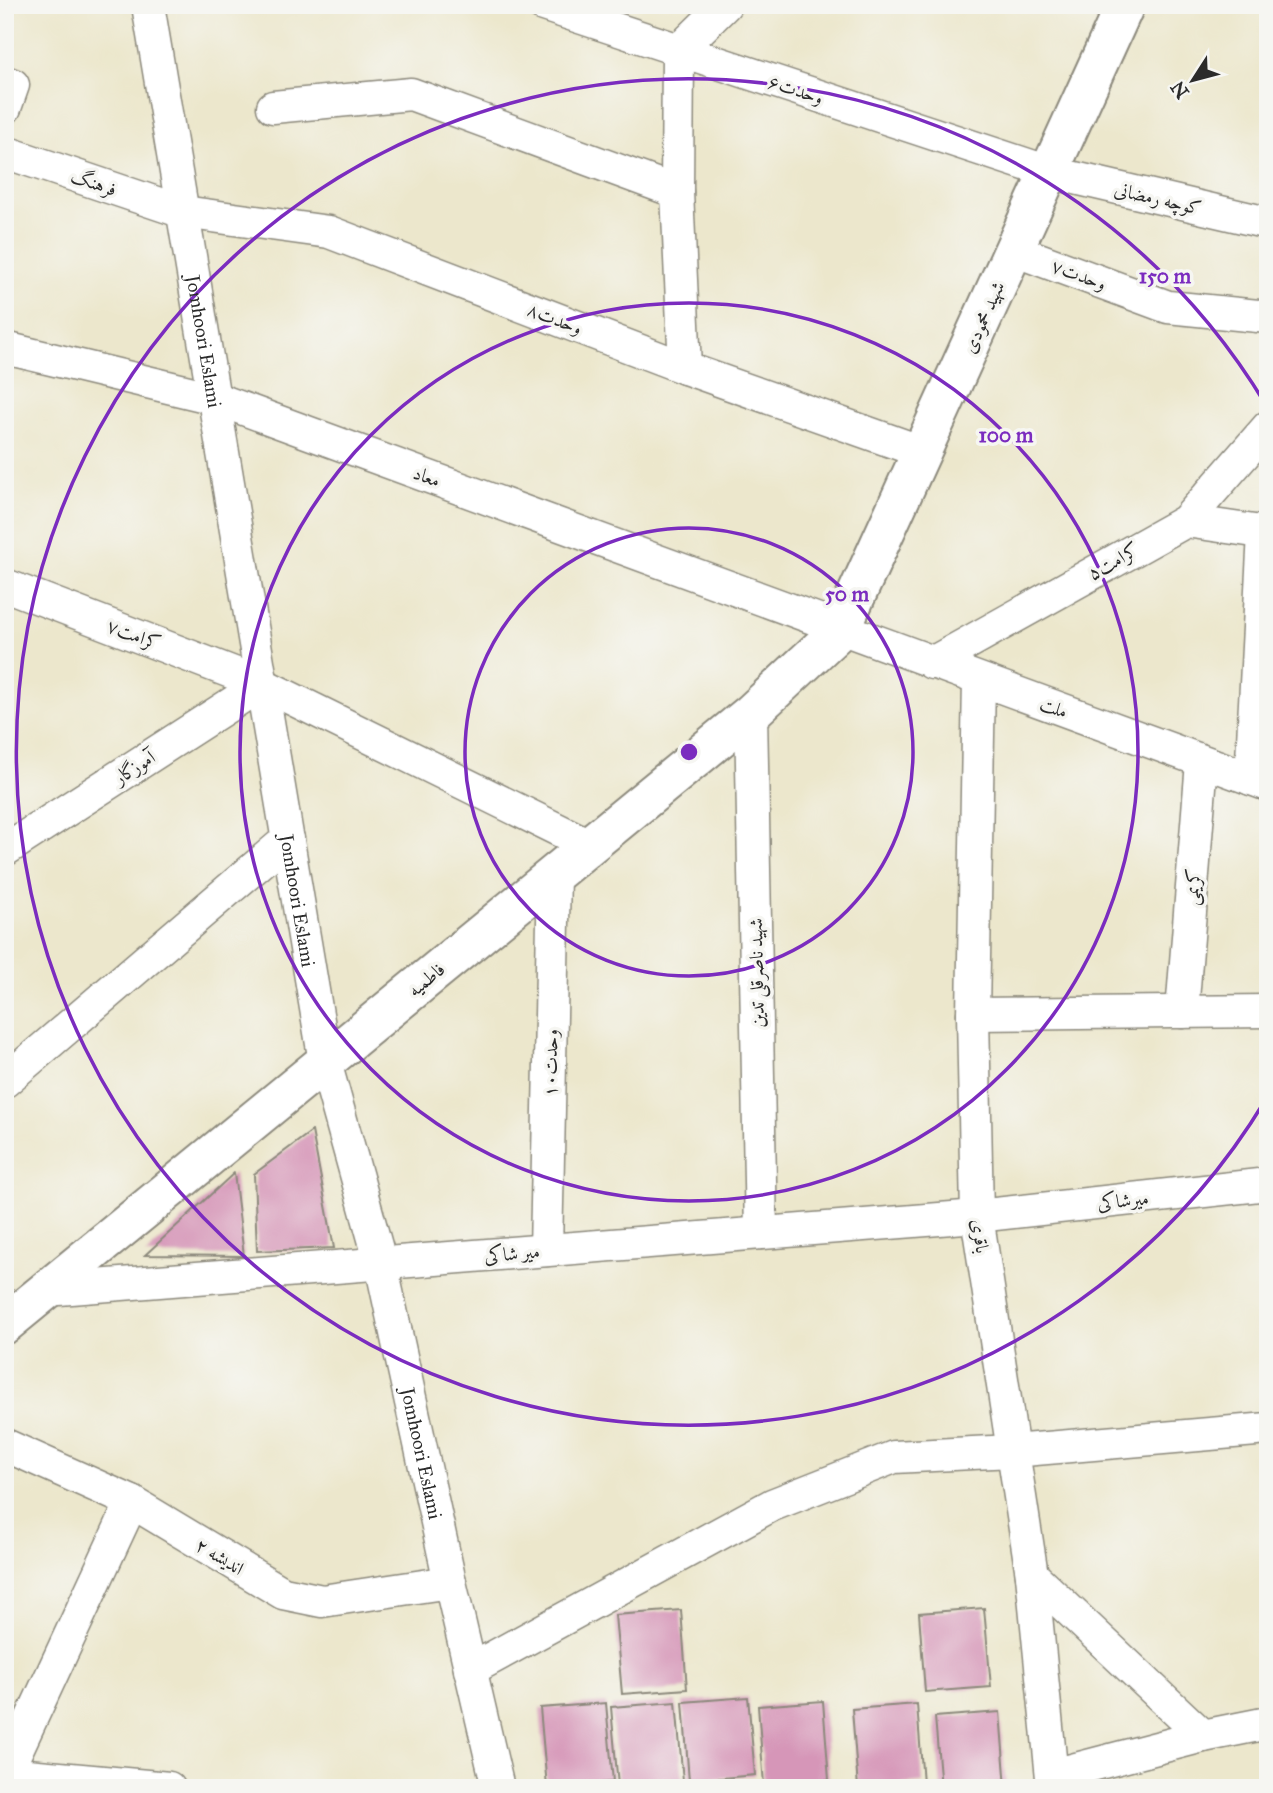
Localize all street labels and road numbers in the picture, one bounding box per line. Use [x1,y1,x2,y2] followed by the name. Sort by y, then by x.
[765,70,826,109] street label: وحدت۶
[68,163,120,202] street label: فرهنگ
[1112,177,1204,222] street label: کوچه رمضانی
[1048,254,1109,295] street label: ۷وحدت
[180,271,226,409] street label: Jomhoori Eslami
[957,278,1010,357] street label: شهید محمودی
[524,298,585,339] street label: وحدت۸
[410,461,444,492] street label: معاد
[1083,538,1143,585] street label: کرامت۵
[104,614,164,655] street label: کرامت۷
[1037,692,1071,723] street label: ملت
[107,744,162,791] street label: آموزگار
[274,831,320,969] street label: Jomhoori Eslami
[1179,868,1208,907] street label: کریمی
[744,918,772,1028] street label: شهید ناصرقلی تدین
[403,957,450,1001] street label: فاطمیه
[538,1029,563,1097] street label: وحدت۱۰
[1096,1186,1150,1215] street label: میرشاکی
[966,1217,994,1255] street label: باقری
[483,1240,541,1267] street label: میر شاکی
[395,1383,447,1521] street label: Jomhoori Eslami
[191,1533,248,1580] street label: اندیشه ۲

